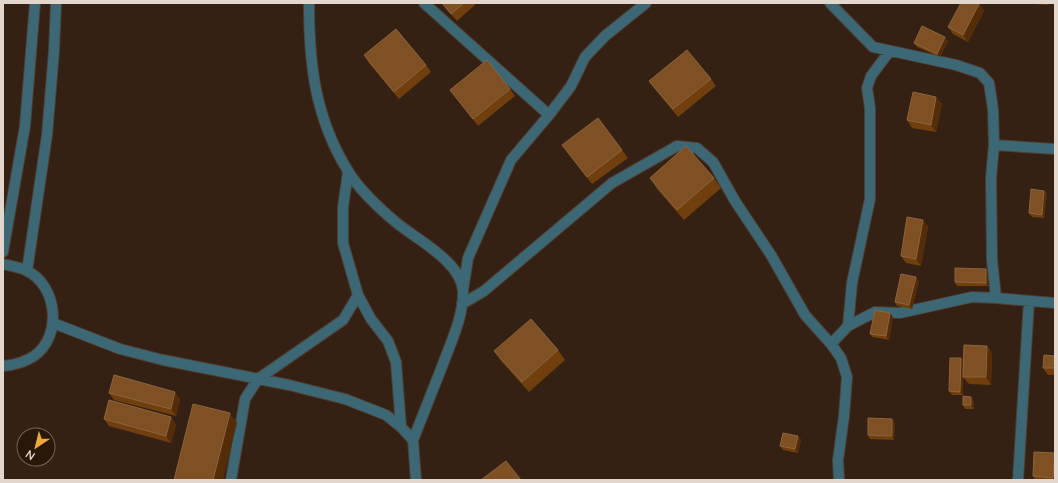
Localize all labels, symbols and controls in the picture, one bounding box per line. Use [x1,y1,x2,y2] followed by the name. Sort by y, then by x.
[16,427,56,467] north arrow
[23,448,37,463] text: N

